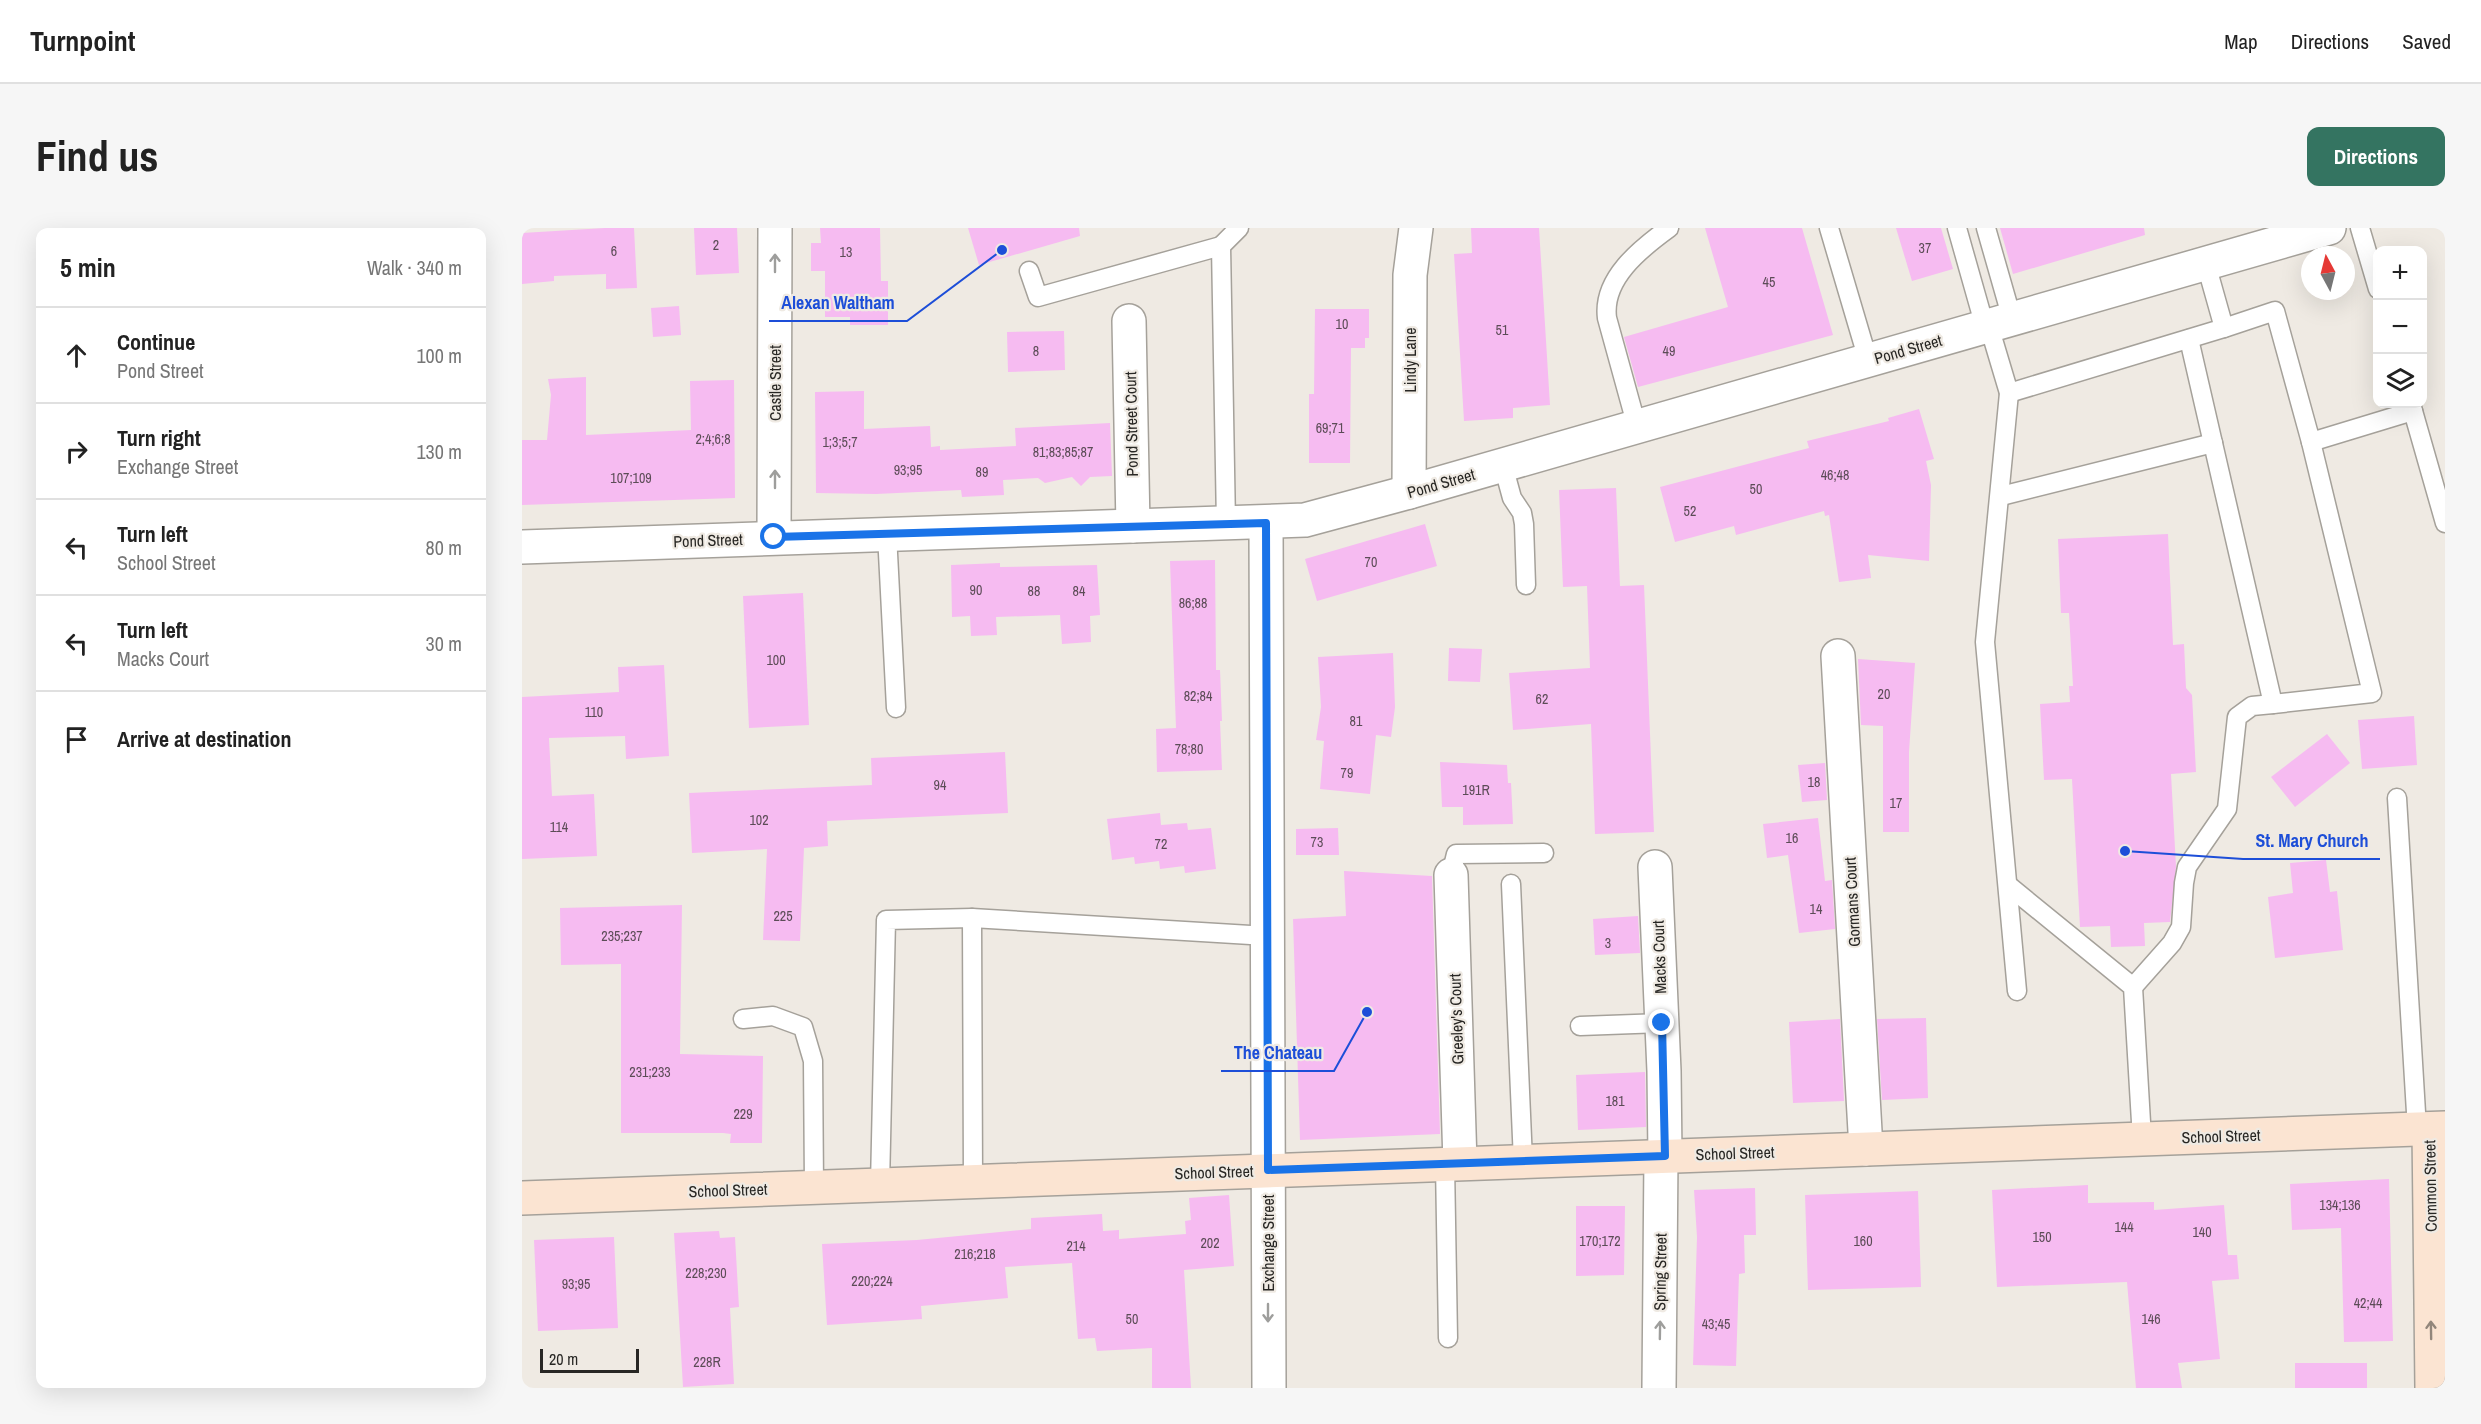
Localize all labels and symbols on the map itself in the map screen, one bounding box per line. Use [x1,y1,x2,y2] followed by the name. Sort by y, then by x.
[713,236,719,254] house number: 2
[1919,239,1931,257] house number: 37
[611,242,617,260] house number: 6
[840,243,852,261] house number: 13
[2301,246,2355,300] north arrow
[769,253,781,273] one-way arrow
[1763,273,1775,291] house number: 45
[769,285,907,321] callout: Alexan Waltham
[781,290,895,315] text: Alexan Waltham
[1336,315,1348,333] house number: 10
[1496,321,1509,339] house number: 51
[1399,328,1421,392] street label: Lindy Lane
[1872,329,1945,369] street label: Pond Street
[1033,342,1039,360] house number: 8
[1663,342,1675,360] house number: 49
[764,345,786,421] street label: Castle Street
[1119,371,1143,477] street label: Pond Street Court
[1316,419,1345,437] house number: 69;71
[695,430,731,448] house number: 2;4;6;8
[822,433,858,451] house number: 1;3;5;7
[1033,443,1093,461] house number: 81;83;85;87
[894,461,922,479] house number: 93;95
[976,463,988,481] house number: 89
[1405,463,1478,503] street label: Pond Street
[1821,466,1849,484] house number: 46;48
[610,469,652,487] house number: 107;109
[769,469,781,489] one-way arrow
[1750,480,1762,498] house number: 50
[1684,502,1696,520] house number: 52
[760,523,786,549] route start
[673,528,743,552] street label: Pond Street
[1365,553,1377,571] house number: 70
[970,581,982,599] house number: 90
[1028,582,1040,600] house number: 88
[1073,582,1086,600] house number: 84
[1179,594,1207,612] house number: 86;88
[766,651,786,669] house number: 100
[1878,685,1890,703] house number: 20
[1184,687,1213,705] house number: 82;84
[1536,690,1548,708] house number: 62
[585,703,603,721] house number: 110
[1350,712,1363,730] house number: 81
[1175,740,1203,758] house number: 78;80
[1341,764,1353,782] house number: 79
[1808,773,1820,791] house number: 18
[934,776,947,794] house number: 94
[1462,781,1490,799] house number: 191R
[1890,794,1902,812] house number: 17
[749,811,769,829] house number: 102
[550,818,569,836] house number: 114
[2243,823,2380,859] callout: St. Mary Church
[2255,828,2369,853] text: St. Mary Church
[1786,829,1798,847] house number: 16
[1311,833,1323,851] house number: 73
[1155,835,1167,853] house number: 72
[1839,856,1865,947] street label: Gormans Court
[1810,900,1823,918] house number: 14
[773,907,793,925] house number: 225
[1647,919,1671,994] street label: Macks Court
[601,927,643,945] house number: 235;237
[1605,934,1611,952] house number: 3
[1443,973,1469,1065] street label: Greeley's Court
[1648,1009,1674,1035] route end
[1221,1035,1334,1071] callout: The Chateau
[1234,1040,1322,1065] text: The Chateau
[629,1063,671,1081] house number: 231;233
[1605,1092,1625,1110] house number: 181
[733,1105,753,1123] house number: 229
[2181,1124,2261,1148] street label: School Street
[2418,1140,2442,1232] street label: Common Street
[1695,1141,1775,1165] street label: School Street
[1174,1160,1254,1184] street label: School Street
[688,1178,768,1202] street label: School Street
[1257,1194,1279,1292] street label: Exchange Street
[2319,1196,2361,1214] house number: 134;136
[2114,1218,2134,1236] house number: 144
[2192,1223,2212,1241] house number: 140
[2032,1228,2052,1246] house number: 150
[1579,1232,1621,1250] house number: 170;172
[1853,1232,1873,1250] house number: 160
[1648,1233,1672,1311] street label: Spring Street
[1200,1234,1220,1252] house number: 202
[1066,1237,1086,1255] house number: 214
[954,1245,996,1263] house number: 216;218
[685,1264,727,1282] house number: 228;230
[851,1272,893,1290] house number: 220;224
[562,1275,590,1293] house number: 93;95
[2354,1294,2383,1312] house number: 42;44
[1262,1302,1274,1322] one-way arrow
[1126,1310,1138,1328] house number: 50
[2141,1310,2161,1328] house number: 146
[1702,1315,1730,1333] house number: 43;45
[1654,1320,1665,1340] one-way arrow
[2426,1320,2437,1340] one-way arrow
[540,1346,639,1374] scale bar
[693,1353,721,1371] house number: 228R

